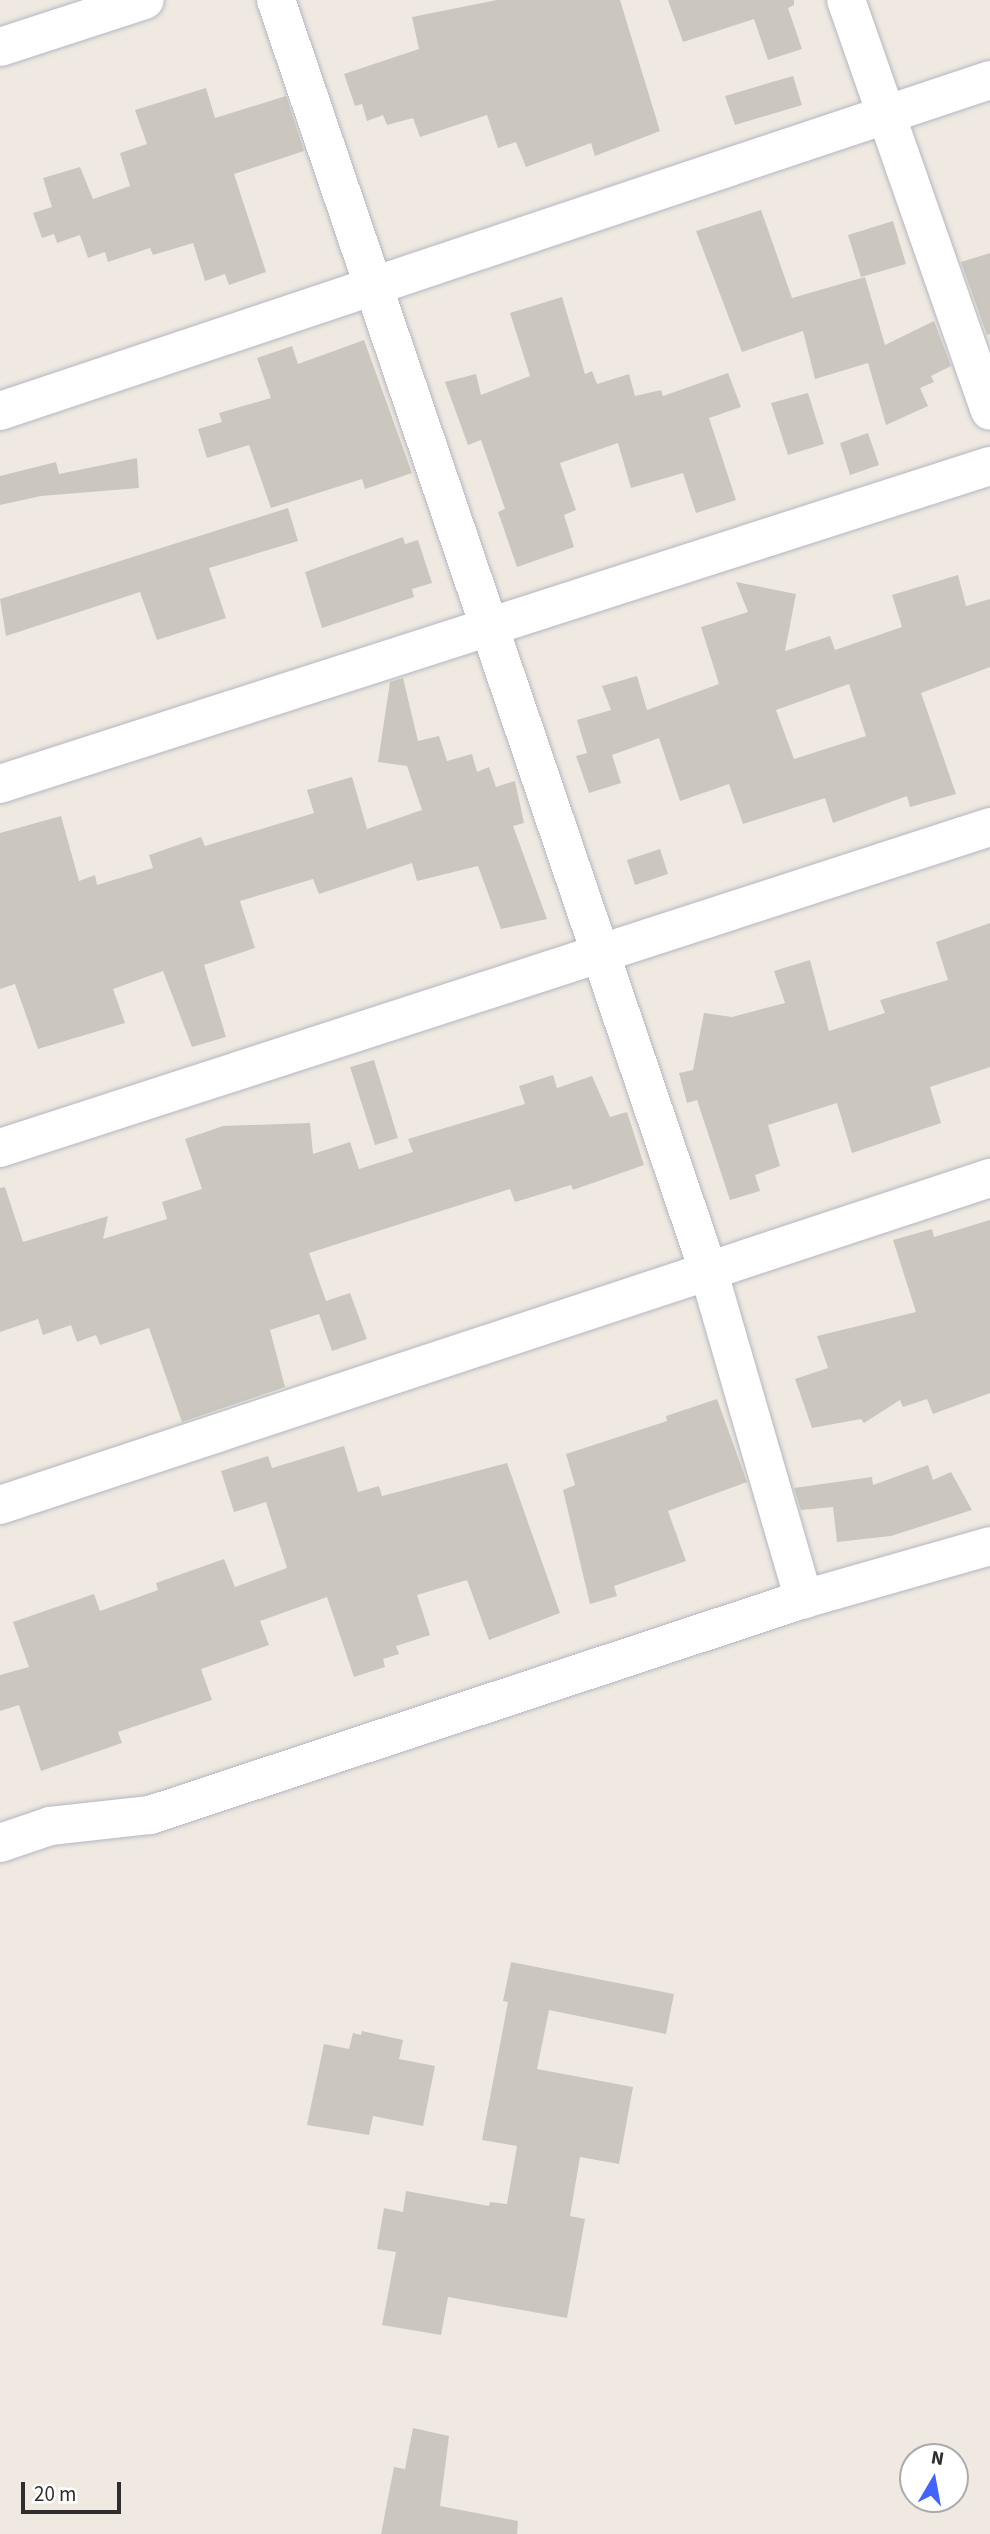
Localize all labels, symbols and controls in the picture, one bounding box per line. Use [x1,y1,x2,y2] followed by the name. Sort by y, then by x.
[899,2443,969,2513] north arrow
[929,2444,946,2473] text: N
[24,2468,124,2512] scale bar
[34,2479,76,2509] text: 20 m

